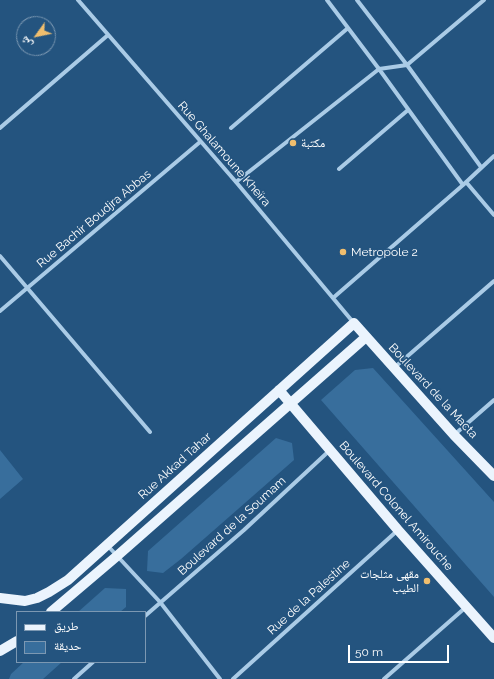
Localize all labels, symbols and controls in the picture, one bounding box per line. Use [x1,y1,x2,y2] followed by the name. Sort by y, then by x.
[16,16,56,56] north arrow
[18,34,35,51] text: ش
[174,99,274,209] street label: Rue Ghalamoune Kheïra
[301,136,325,150] place label: مكتبة
[288,138,298,148] marker: مكتبة
[34,167,154,271] street label: Rue Bachir Boudjra Abbas
[351,245,418,259] place label: Metropole 2
[338,247,348,257] marker: Metropole 2
[385,341,481,441] street label: Boulevard de la Macta
[136,429,214,503] street label: Rue Akkad Tahar
[336,438,456,574] street label: Boulevard Colonel Amirouche
[175,474,289,578] street label: Boulevard de la Soumam
[265,556,353,638] street label: Rue de la Palestine
[360,567,419,595] place label: مقهى مثلجات الطيب
[422,576,432,586] marker: مقهى مثلجات الطيب
[16,611,146,663] legend
[54,619,79,633] text: طريق
[350,637,451,663] scale bar
[54,639,82,653] text: حديقة
[355,645,383,659] text: 50 m

